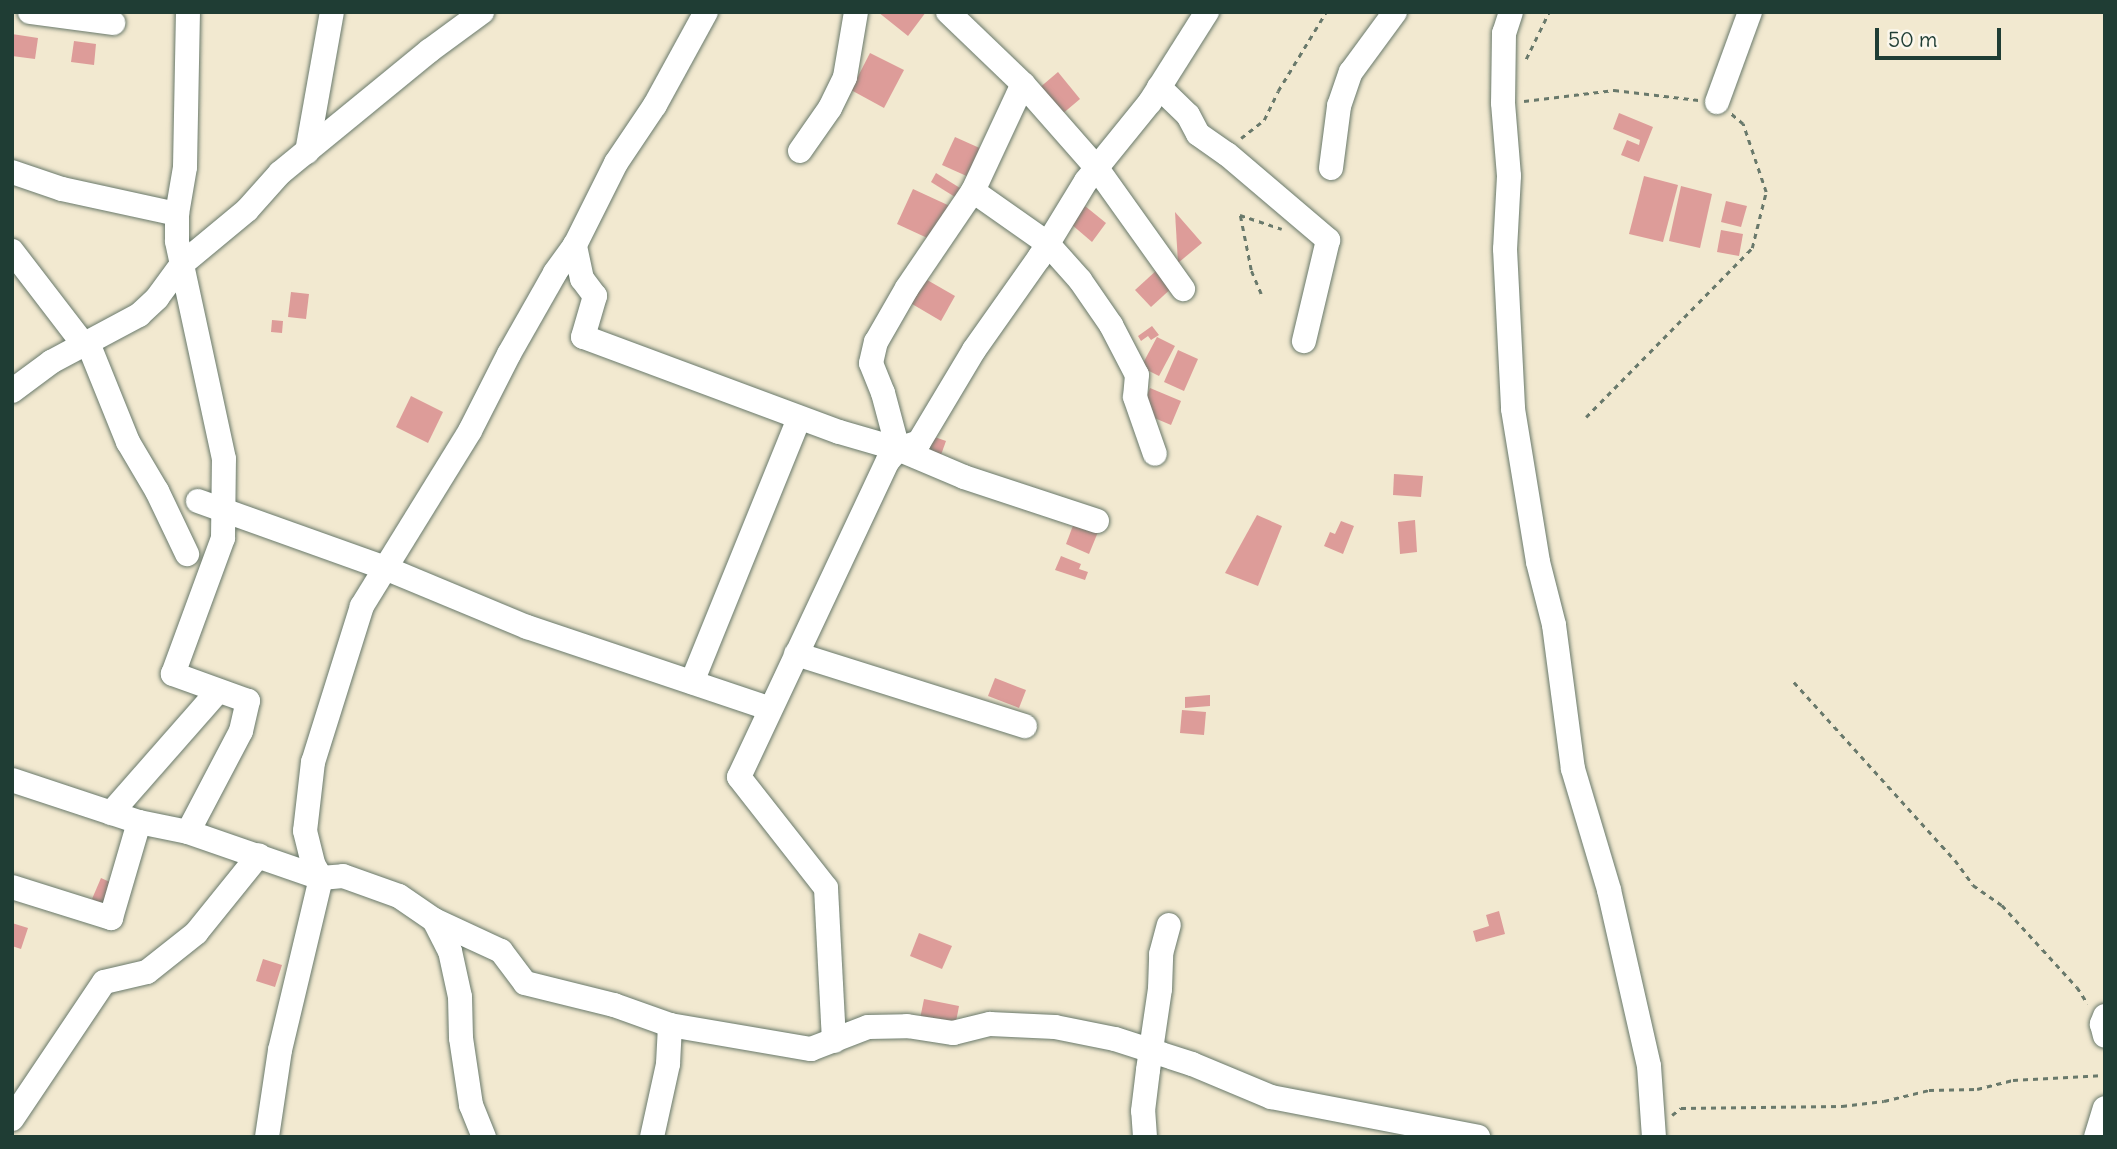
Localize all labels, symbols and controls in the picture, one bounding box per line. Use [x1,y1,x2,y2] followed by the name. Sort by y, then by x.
[1879,14,2005,58] scale bar
[1888,26,1937,53] text: 50 m

